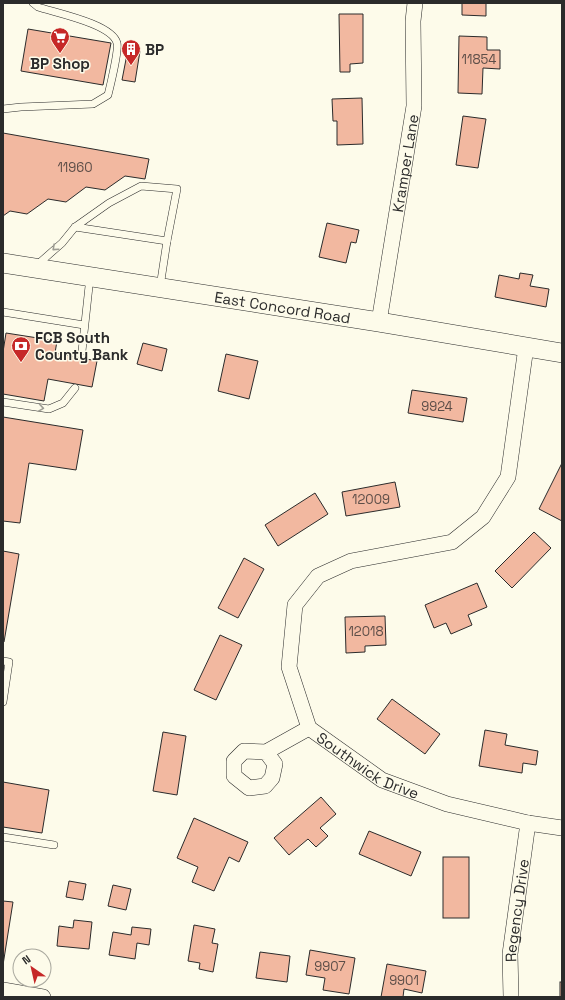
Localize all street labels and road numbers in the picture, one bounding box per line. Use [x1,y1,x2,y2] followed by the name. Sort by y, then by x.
[387,113,422,214] street label: Kramper Lane
[213,287,352,327] street label: East Concord Road
[313,727,422,802] street label: Southwick Drive
[500,857,532,962] street label: Regency Drive

